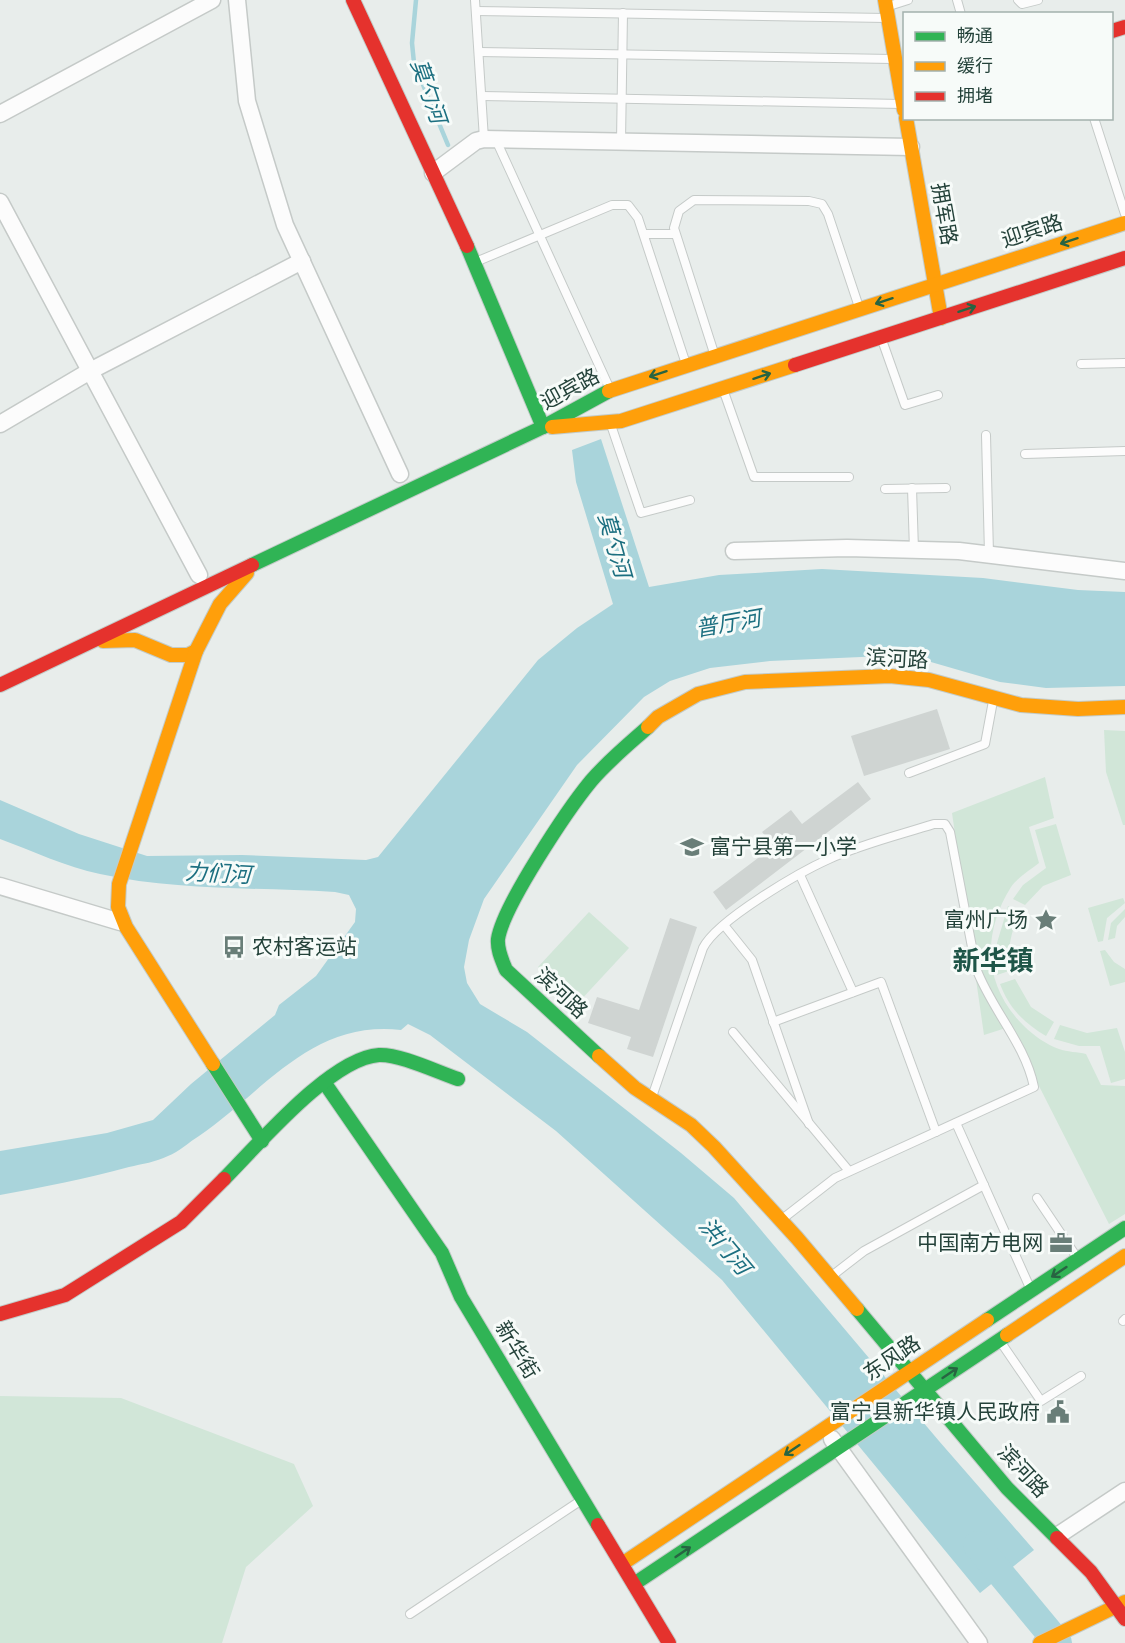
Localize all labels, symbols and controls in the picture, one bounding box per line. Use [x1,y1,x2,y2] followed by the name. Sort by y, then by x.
[903,12,1113,120] legend
[957,26,993,49] text: 畅通
[403,56,451,131] water label: 莫勺河
[957,56,993,79] text: 缓行
[957,86,993,109] text: 拥堵
[924,181,961,248] street label: 拥军路
[998,210,1067,255] street label: 迎宾路
[1060,236,1079,247] one-way arrow
[875,296,894,307] one-way arrow
[957,303,976,314] one-way arrow
[537,364,605,417] street label: 迎宾路
[752,369,771,380] one-way arrow
[649,370,668,381] one-way arrow
[591,510,636,585] water label: 莫勺河
[694,606,767,644] water label: 普厅河
[865,645,929,676] street label: 滨河路
[679,834,705,860] school or university icon: 富宁县第一小学
[710,835,857,862] place label: 富宁县第一小学
[184,860,256,891] water label: 力们河
[1033,907,1059,933] place icon: 富州广场
[944,908,1028,935] place label: 富州广场
[221,934,247,960] bus stop icon: 农村客运站
[252,935,357,962] place label: 农村客运站
[953,946,1034,980] district label: 新华镇
[528,963,592,1025] street label: 滨河路
[692,1214,757,1285] water label: 洪门河
[1048,1230,1074,1256] office icon: 中国南方电网
[917,1231,1043,1258] place label: 中国南方电网
[1051,1266,1068,1278] one-way arrow
[488,1317,544,1385] street label: 新华街
[859,1330,927,1388] street label: 东风路
[941,1367,958,1380] one-way arrow
[1045,1399,1071,1425] public building icon: 富宁县新华镇人民政府
[830,1400,1040,1427] place label: 富宁县新华镇人民政府
[991,1440,1053,1504] street label: 滨河路
[784,1444,801,1456] one-way arrow
[674,1546,691,1558] one-way arrow

